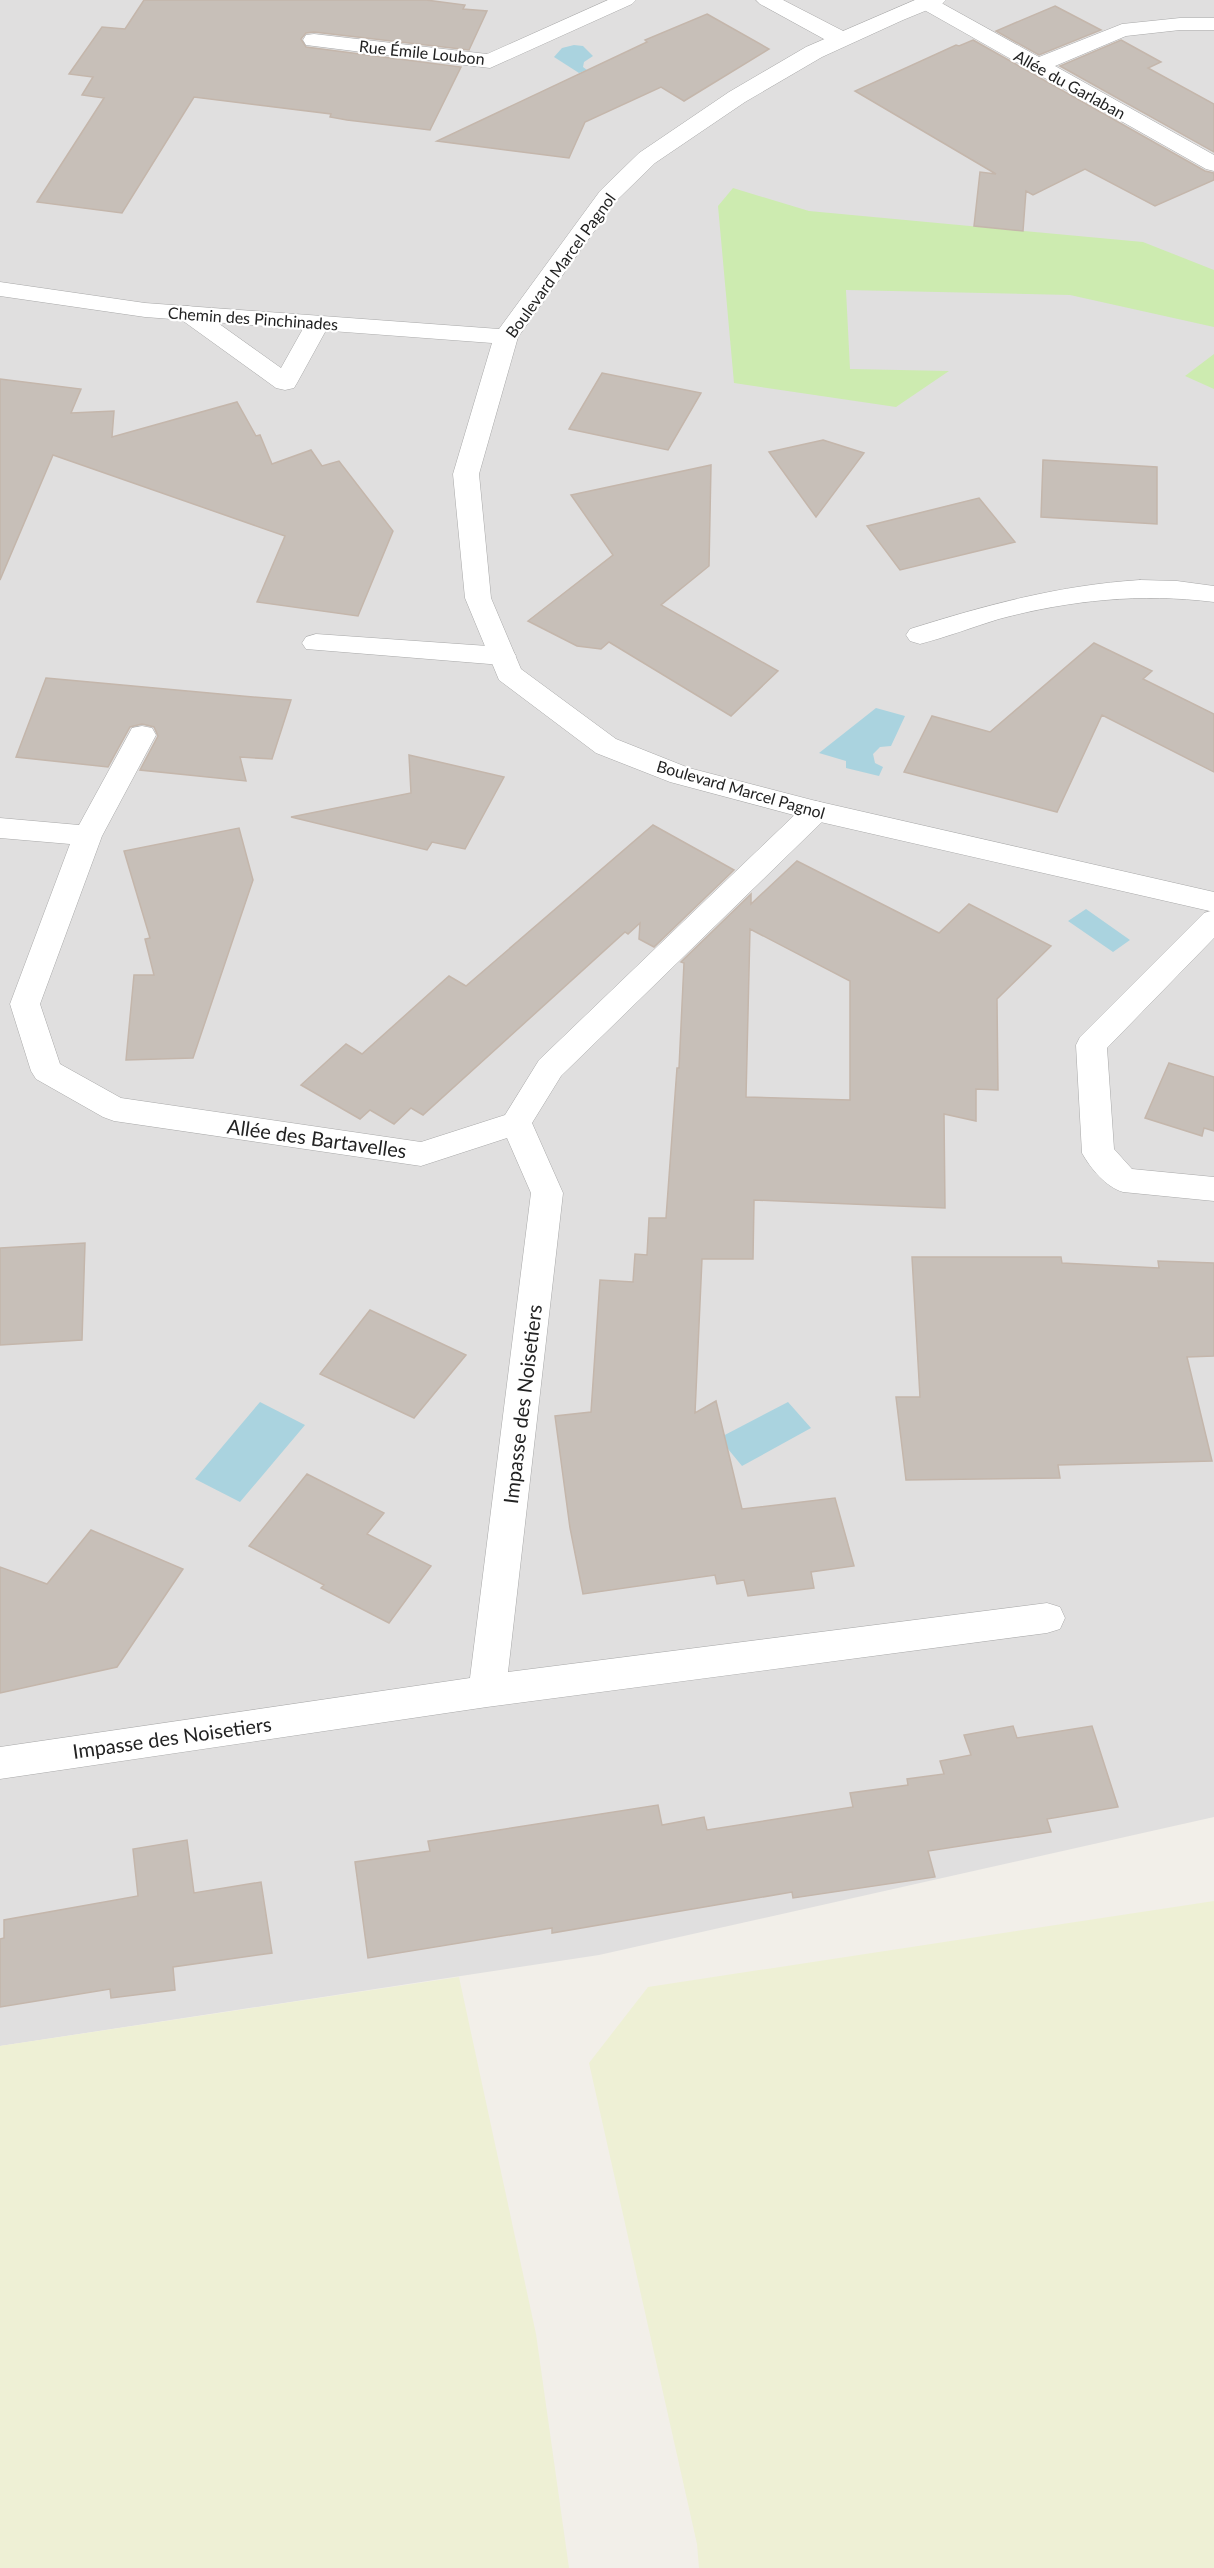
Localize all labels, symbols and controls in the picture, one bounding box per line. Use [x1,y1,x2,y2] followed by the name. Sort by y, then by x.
[358,36,486,68] street label: Rue Émile Loubon
[1011,46,1129,122] street label: Allée du Garlaban
[501,189,619,341] street label: Boulevard Marcel Pagnol
[167,303,339,333] street label: Chemin des Pinchinades
[655,756,827,822] street label: Boulevard Marcel Pagnol
[226,1114,408,1162] street label: Allée des Bartavelles
[498,1303,546,1505] street label: Impasse des Noisetiers
[71,1711,273,1763] street label: Impasse des Noisetiers

